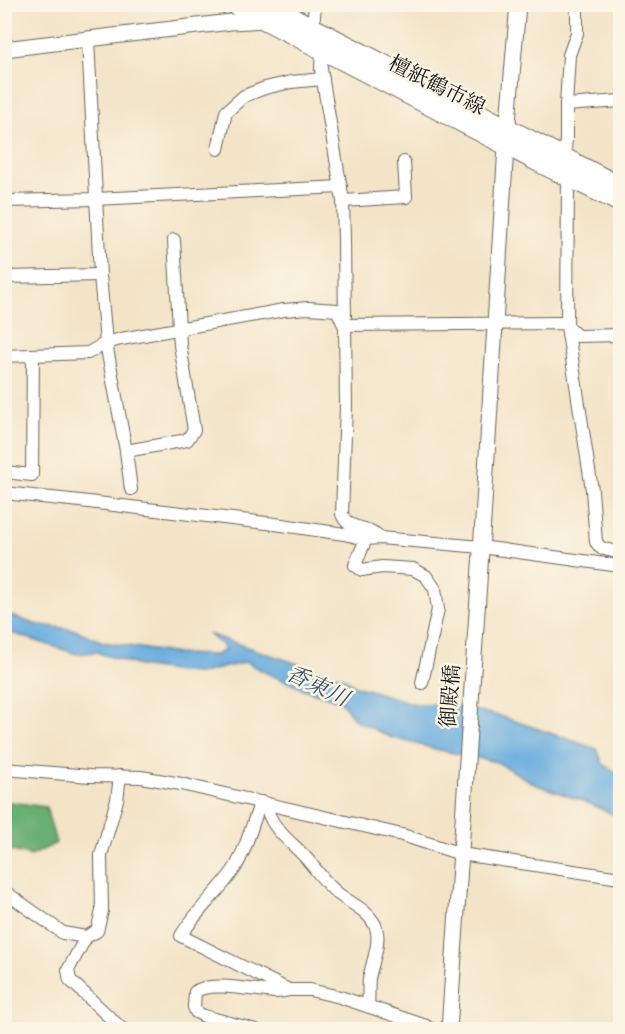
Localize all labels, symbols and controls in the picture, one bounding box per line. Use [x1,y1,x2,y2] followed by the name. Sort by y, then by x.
[383,50,489,122] street label: 檀紙鶴市線
[281,660,355,714] water label: 香東川
[436,664,467,728] street label: 御殿橋

